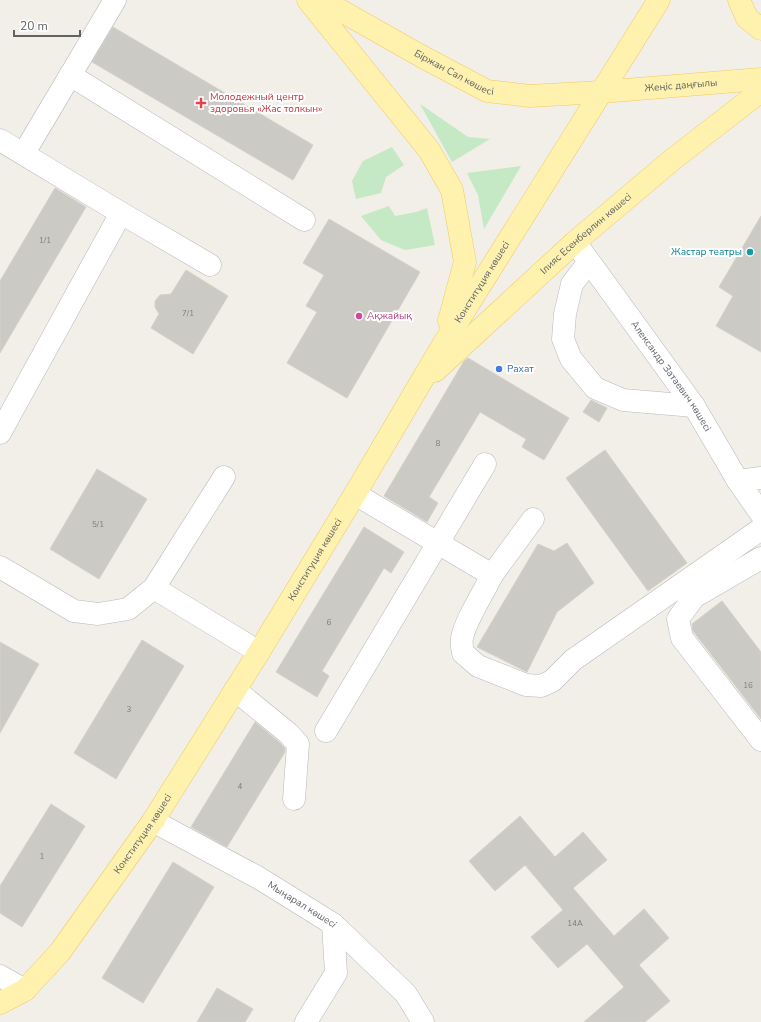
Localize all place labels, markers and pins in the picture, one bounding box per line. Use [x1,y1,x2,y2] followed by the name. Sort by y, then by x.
[210,90,322,116] place label: Молодежный центр здоровья «Жас толкын»
[195,97,207,109] marker: Молодежный центр здоровья «Жас толкын»
[671,245,742,259] place label: Жастар театры
[745,247,755,257] marker: Жастар театры
[367,309,412,323] place label: Ақжайық
[354,311,364,321] marker: Ақжайық
[507,362,534,376] place label: Рахат
[494,364,504,374] marker: Рахат

